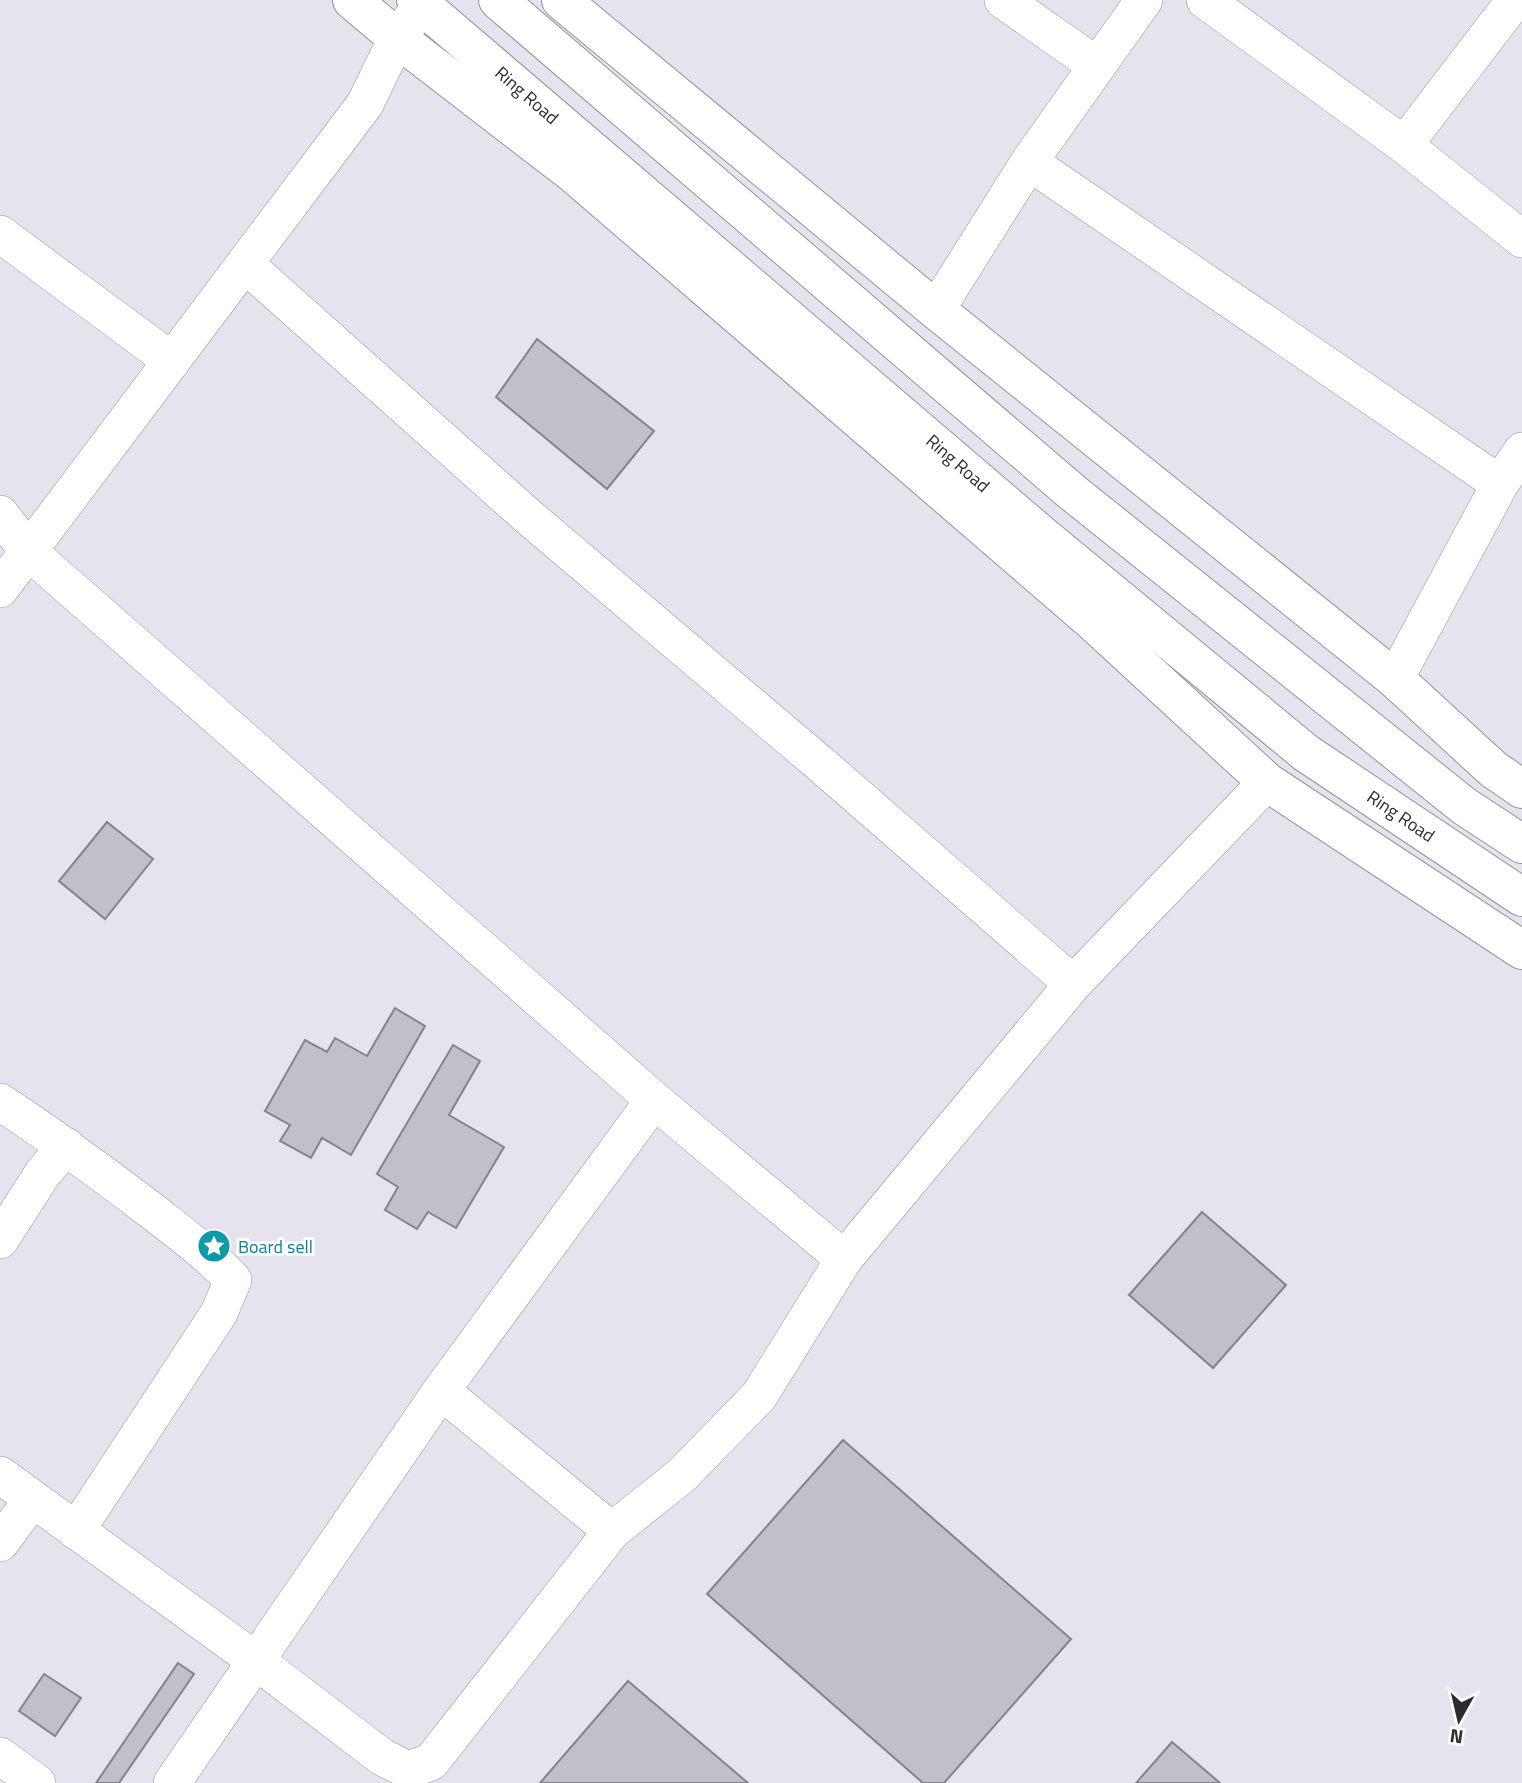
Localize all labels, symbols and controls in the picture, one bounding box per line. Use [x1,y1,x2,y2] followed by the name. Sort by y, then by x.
[489,60,565,130] street label: Ring Road
[920,428,996,498] street label: Ring Road
[1362,783,1440,849] street label: Ring Road
[195,1227,233,1265] place icon: Board sell
[238,1233,313,1260] place label: Board sell
[1424,1685,1494,1755] north arrow
[1448,1722,1465,1753] text: N

